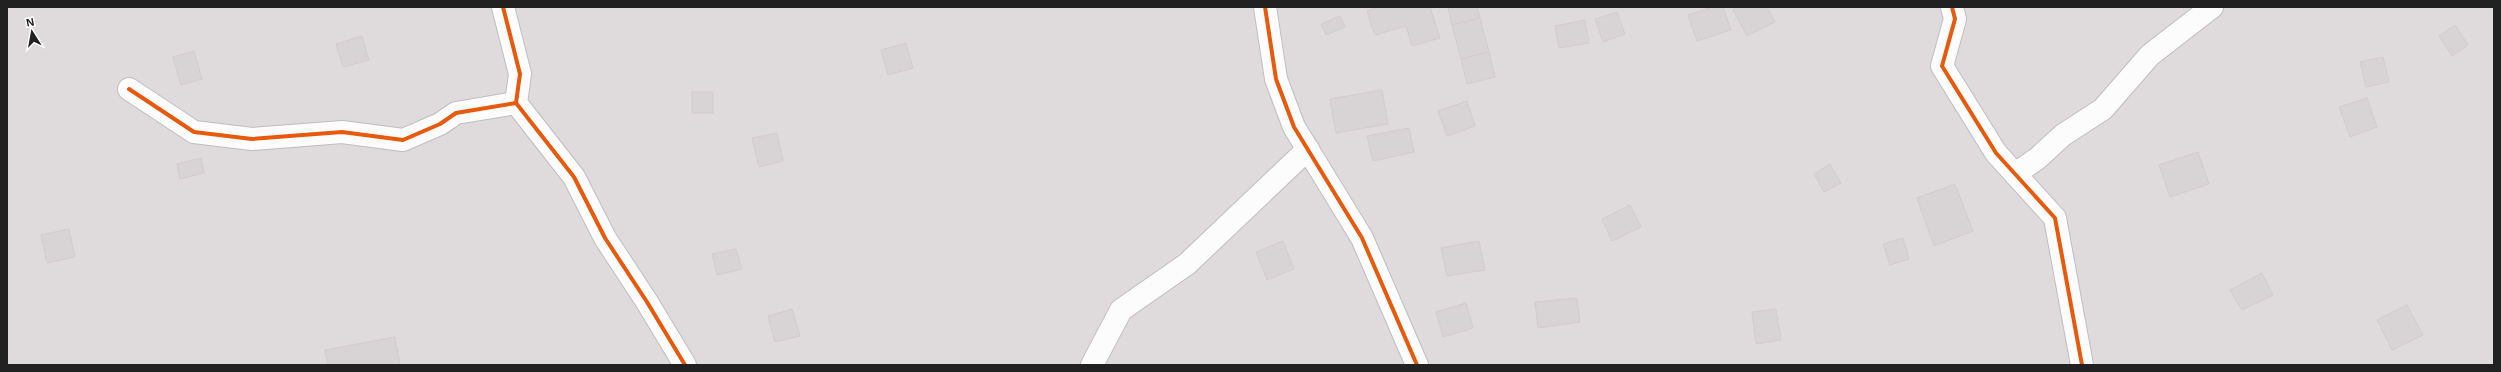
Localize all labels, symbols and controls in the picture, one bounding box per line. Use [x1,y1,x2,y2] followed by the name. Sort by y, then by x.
[12,12,52,52] north arrow
[25,16,35,29] text: N

